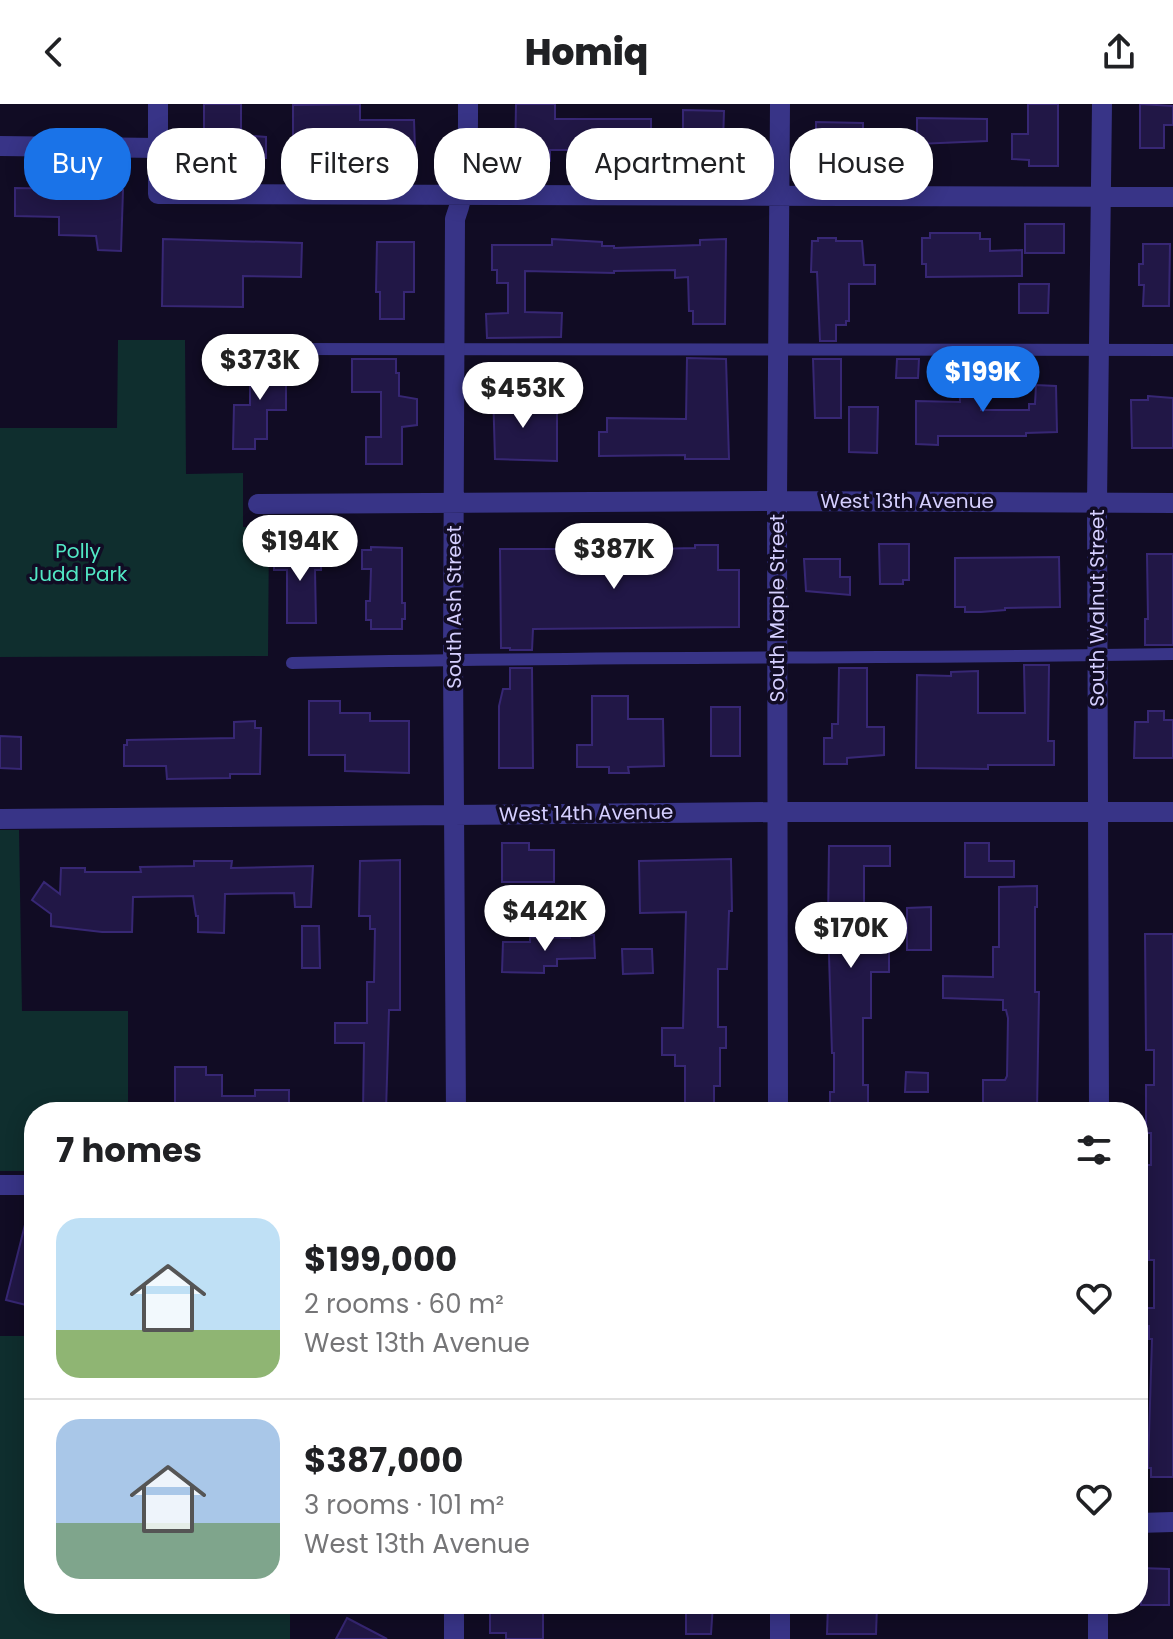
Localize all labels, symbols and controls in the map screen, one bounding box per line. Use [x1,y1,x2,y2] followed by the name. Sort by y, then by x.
[525,27,648,78] text: Homiq
[32,30,76,74] icon: back
[1097,30,1141,74] icon: share
[24,128,131,200] chip: Buy
[147,128,265,200] chip: Rent
[281,128,418,200] chip: Filters
[434,128,550,200] chip: New
[566,128,774,200] chip: Apartment
[790,128,933,200] chip: House
[204,334,316,402] pin: $373K
[220,342,300,378] text: $373K
[927,346,1039,414] pin: $199K
[945,354,1022,390] text: $199K
[467,362,579,430] pin: $453K
[480,370,566,406] text: $453K
[820,487,994,515] street label: West 13th Avenue
[1083,509,1111,707] street label: South Walnut Street
[763,514,791,702] street label: South Maple Street
[244,515,356,583] pin: $194K
[261,523,339,559] text: $194K
[558,523,670,591] pin: $387K
[440,525,468,689] street label: South Ash Street
[573,531,655,567] text: $387K
[29,537,128,588] park label: Polly Judd Park
[499,797,673,829] street label: West 14th Avenue
[489,885,601,953] pin: $442K
[502,893,588,929] text: $442K
[795,902,907,970] pin: $170K
[813,910,889,946] text: $170K
[56,1126,202,1174] text: 7 homes
[1072,1128,1116,1172] icon: filters
[304,1235,457,1283] text: $199,000
[120,1250,216,1346] icon: home
[1072,1276,1116,1320] icon: heart
[304,1286,504,1322] text: 2 rooms · 60 m²
[304,1325,530,1361] text: West 13th Avenue
[304,1436,463,1484] text: $387,000
[120,1451,216,1547] icon: home
[1072,1477,1116,1521] icon: heart
[304,1487,504,1523] text: 3 rooms · 101 m²
[304,1526,530,1562] text: West 13th Avenue

